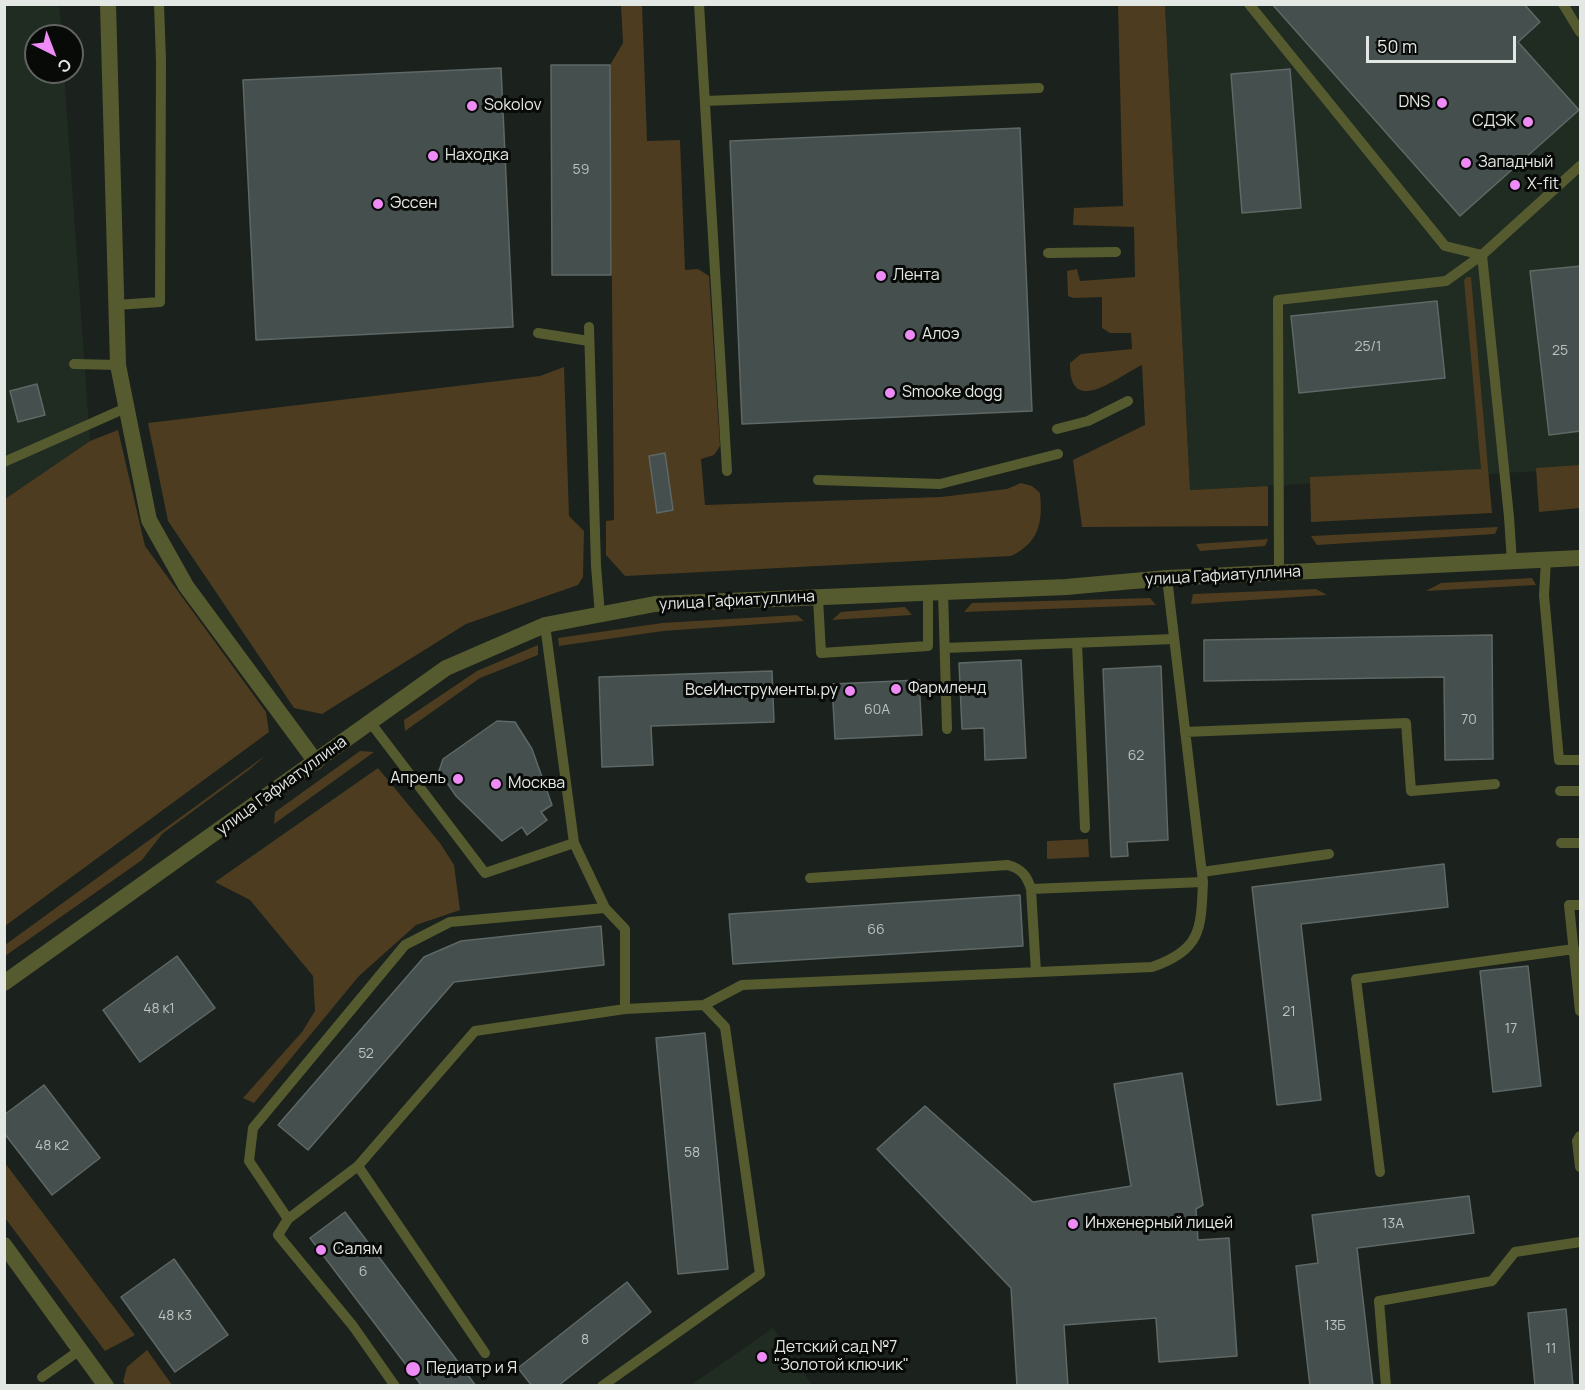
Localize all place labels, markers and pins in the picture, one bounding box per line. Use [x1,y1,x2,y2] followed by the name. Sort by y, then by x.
[1398,93,1430,113] place label: DNS
[484,96,542,116] place label: Sokolov
[1435,96,1449,110] marker: DNS
[465,99,479,113] marker: Sokolov
[1472,112,1516,132] place label: СДЭК
[1521,115,1535,129] marker: СДЭК
[445,146,509,166] place label: Находка
[426,149,440,163] marker: Находка
[1478,153,1553,173] place label: Западный
[1459,156,1473,170] marker: Западный
[1527,175,1559,195] place label: X-fit
[1508,178,1522,192] marker: X-fit
[390,194,438,214] place label: Эссен
[371,197,385,211] marker: Эссен
[893,266,940,286] place label: Лента
[874,269,888,283] marker: Лента
[922,325,960,345] place label: Алоэ
[903,328,917,342] marker: Алоэ
[902,383,1003,403] place label: Smooke dogg
[883,386,897,400] marker: Smooke dogg
[908,679,986,699] place label: Фармленд
[685,681,838,701] place label: ВсеИнструменты.ру
[889,682,903,696] marker: Фармленд
[843,684,857,698] marker: ВсеИнструменты.ру
[390,769,446,789] place label: Апрель
[451,772,465,786] marker: Апрель
[508,774,565,794] place label: Москва
[489,777,503,791] marker: Москва
[1085,1214,1233,1234] place label: Инженерный лицей
[1066,1217,1080,1231] marker: Инженерный лицей
[333,1240,382,1260] place label: Салям
[314,1243,328,1257] marker: Салям
[774,1338,909,1376] place label: Детский сад №7 "Золотой ключик"
[755,1350,769,1364] marker: Детский сад №7 "Золотой ключик"
[426,1359,517,1379] place label: Педиатр и Я
[404,1360,422,1378] marker: Педиатр и Я

